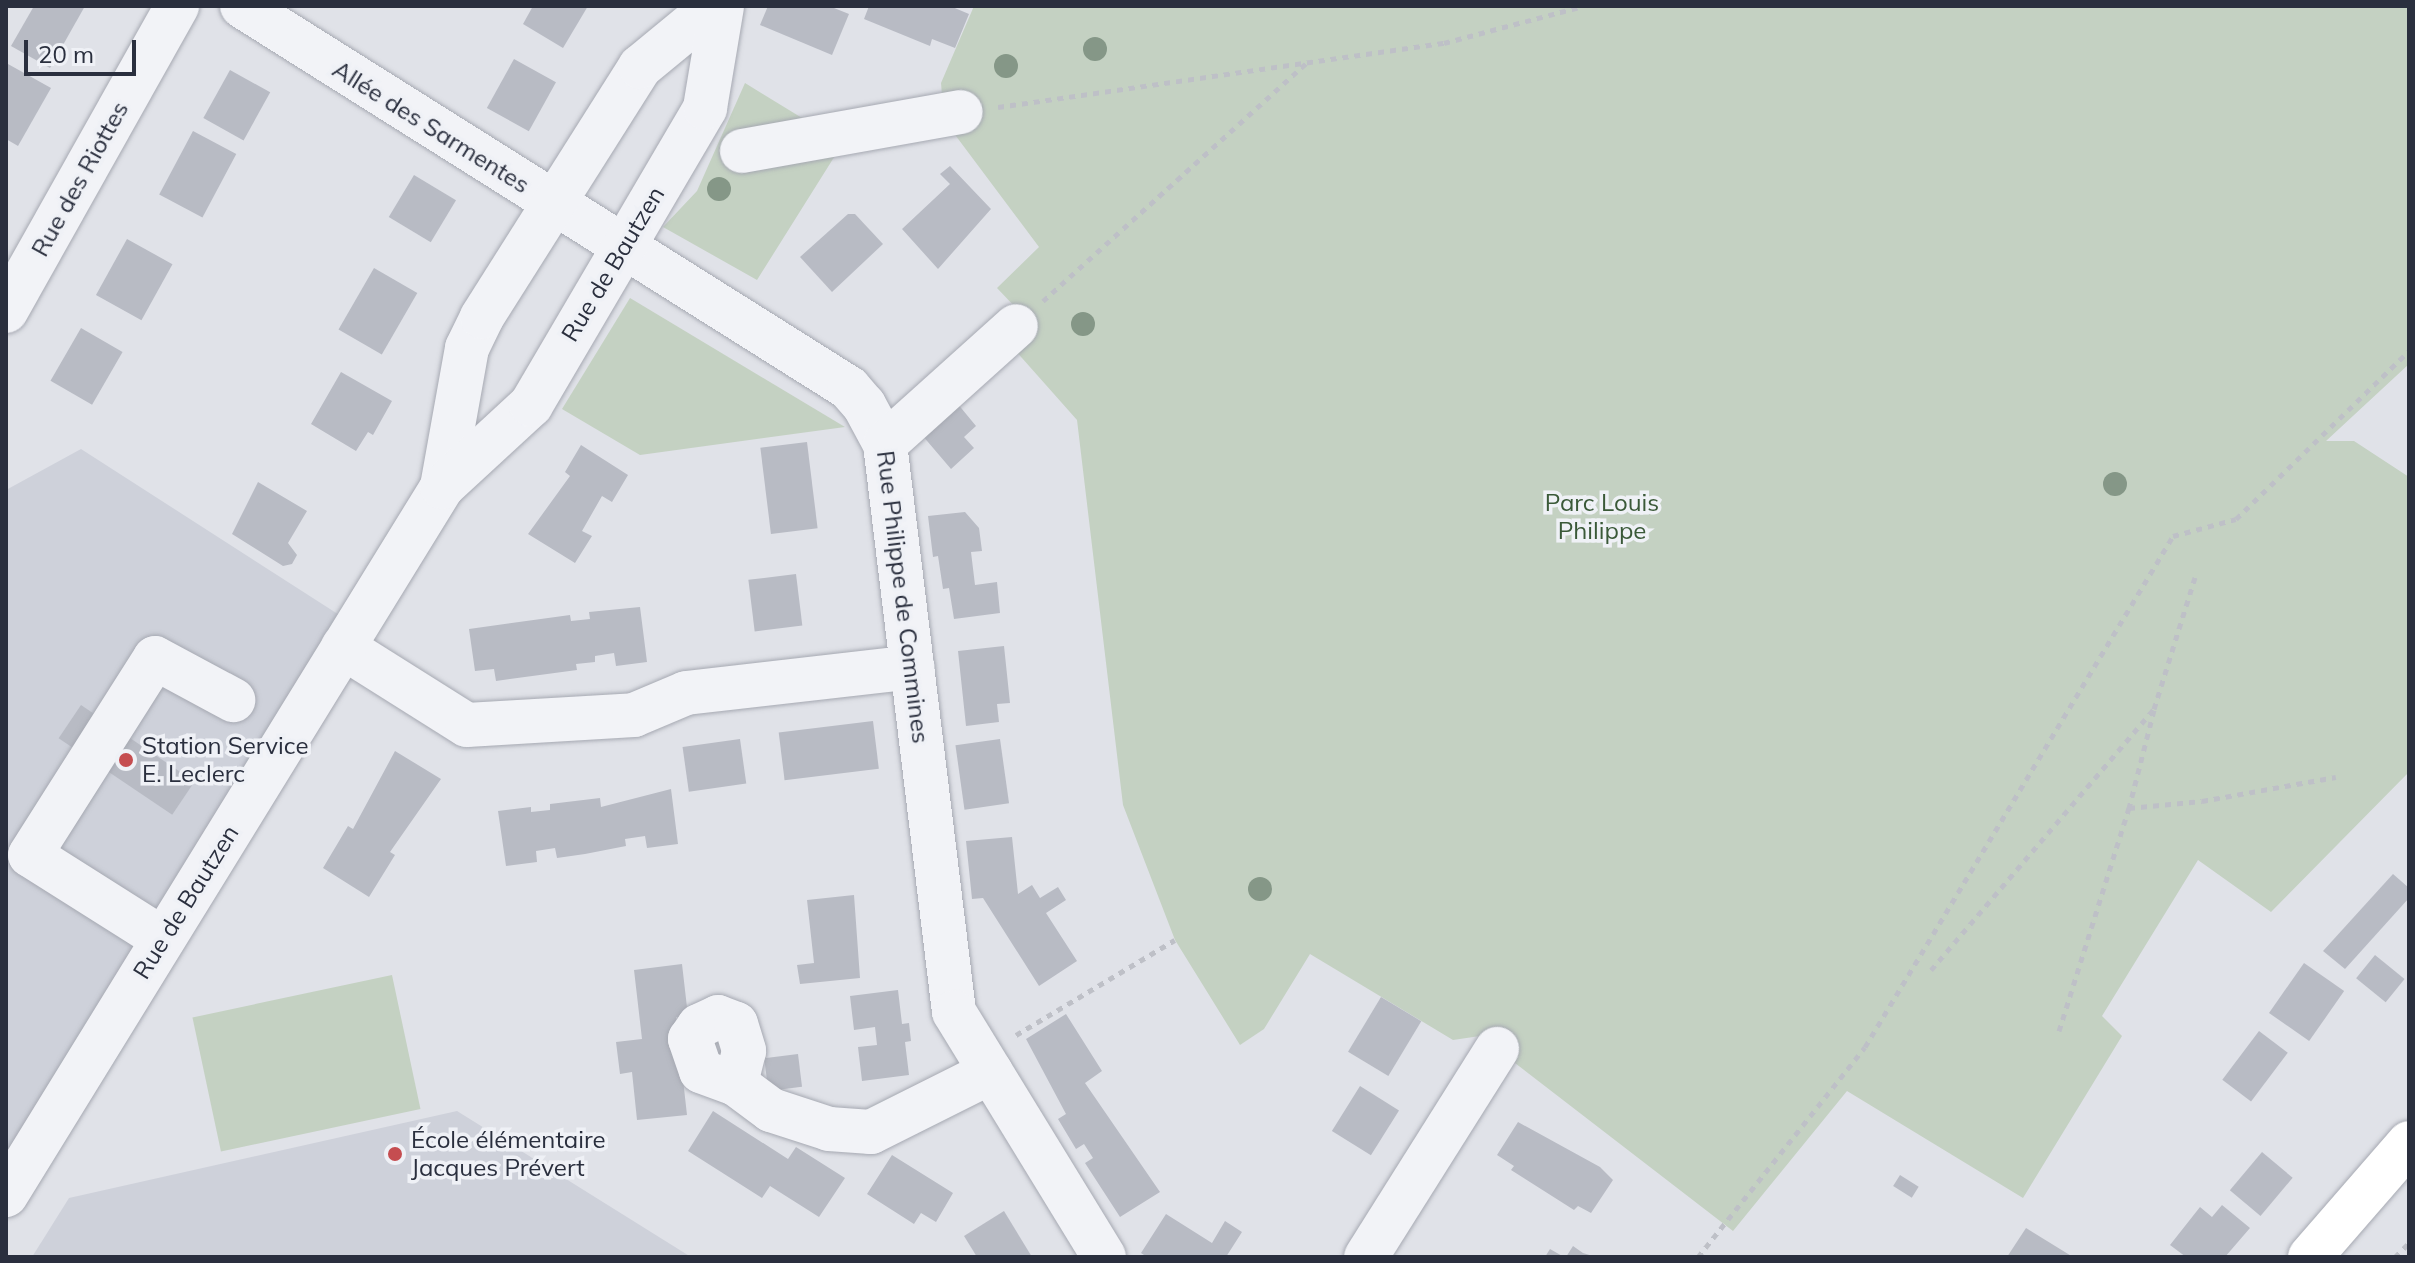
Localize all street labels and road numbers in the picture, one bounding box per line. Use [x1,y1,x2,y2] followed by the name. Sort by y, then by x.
[327,55,535,199] street label: Allée des Sarmentes
[26,97,134,261] street label: Rue des Riottes
[555,181,671,347] street label: Rue de Bautzen
[871,449,935,745] street label: Rue Philippe de Commines
[127,820,245,984] street label: Rue de Bautzen

